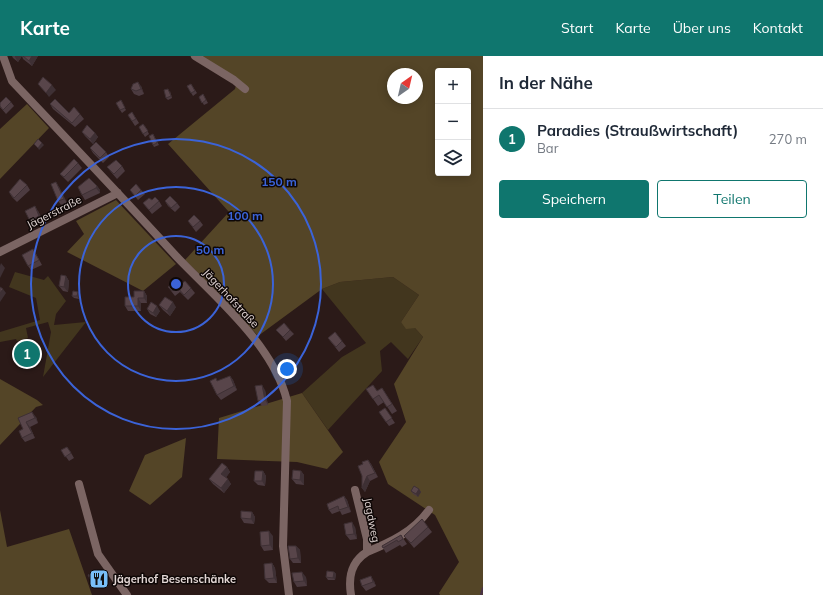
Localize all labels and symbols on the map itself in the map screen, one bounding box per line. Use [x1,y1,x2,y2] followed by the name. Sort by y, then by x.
[387,68,423,104] north arrow
[261,174,297,189] text: 150 m
[24,192,84,232] street label: Jägerstraße
[227,208,263,223] text: 100 m
[196,242,224,257] text: 50 m
[200,265,262,331] street label: Jägerhofstraße
[169,277,183,291] centre of rings
[14,339,40,369] pin: 1
[277,359,297,379] your location
[361,496,383,544] street label: Jagdweg
[88,568,110,590] restaurant icon: Jägerhof Besenschänke
[113,572,236,586] place label: Jägerhof Besenschänke

